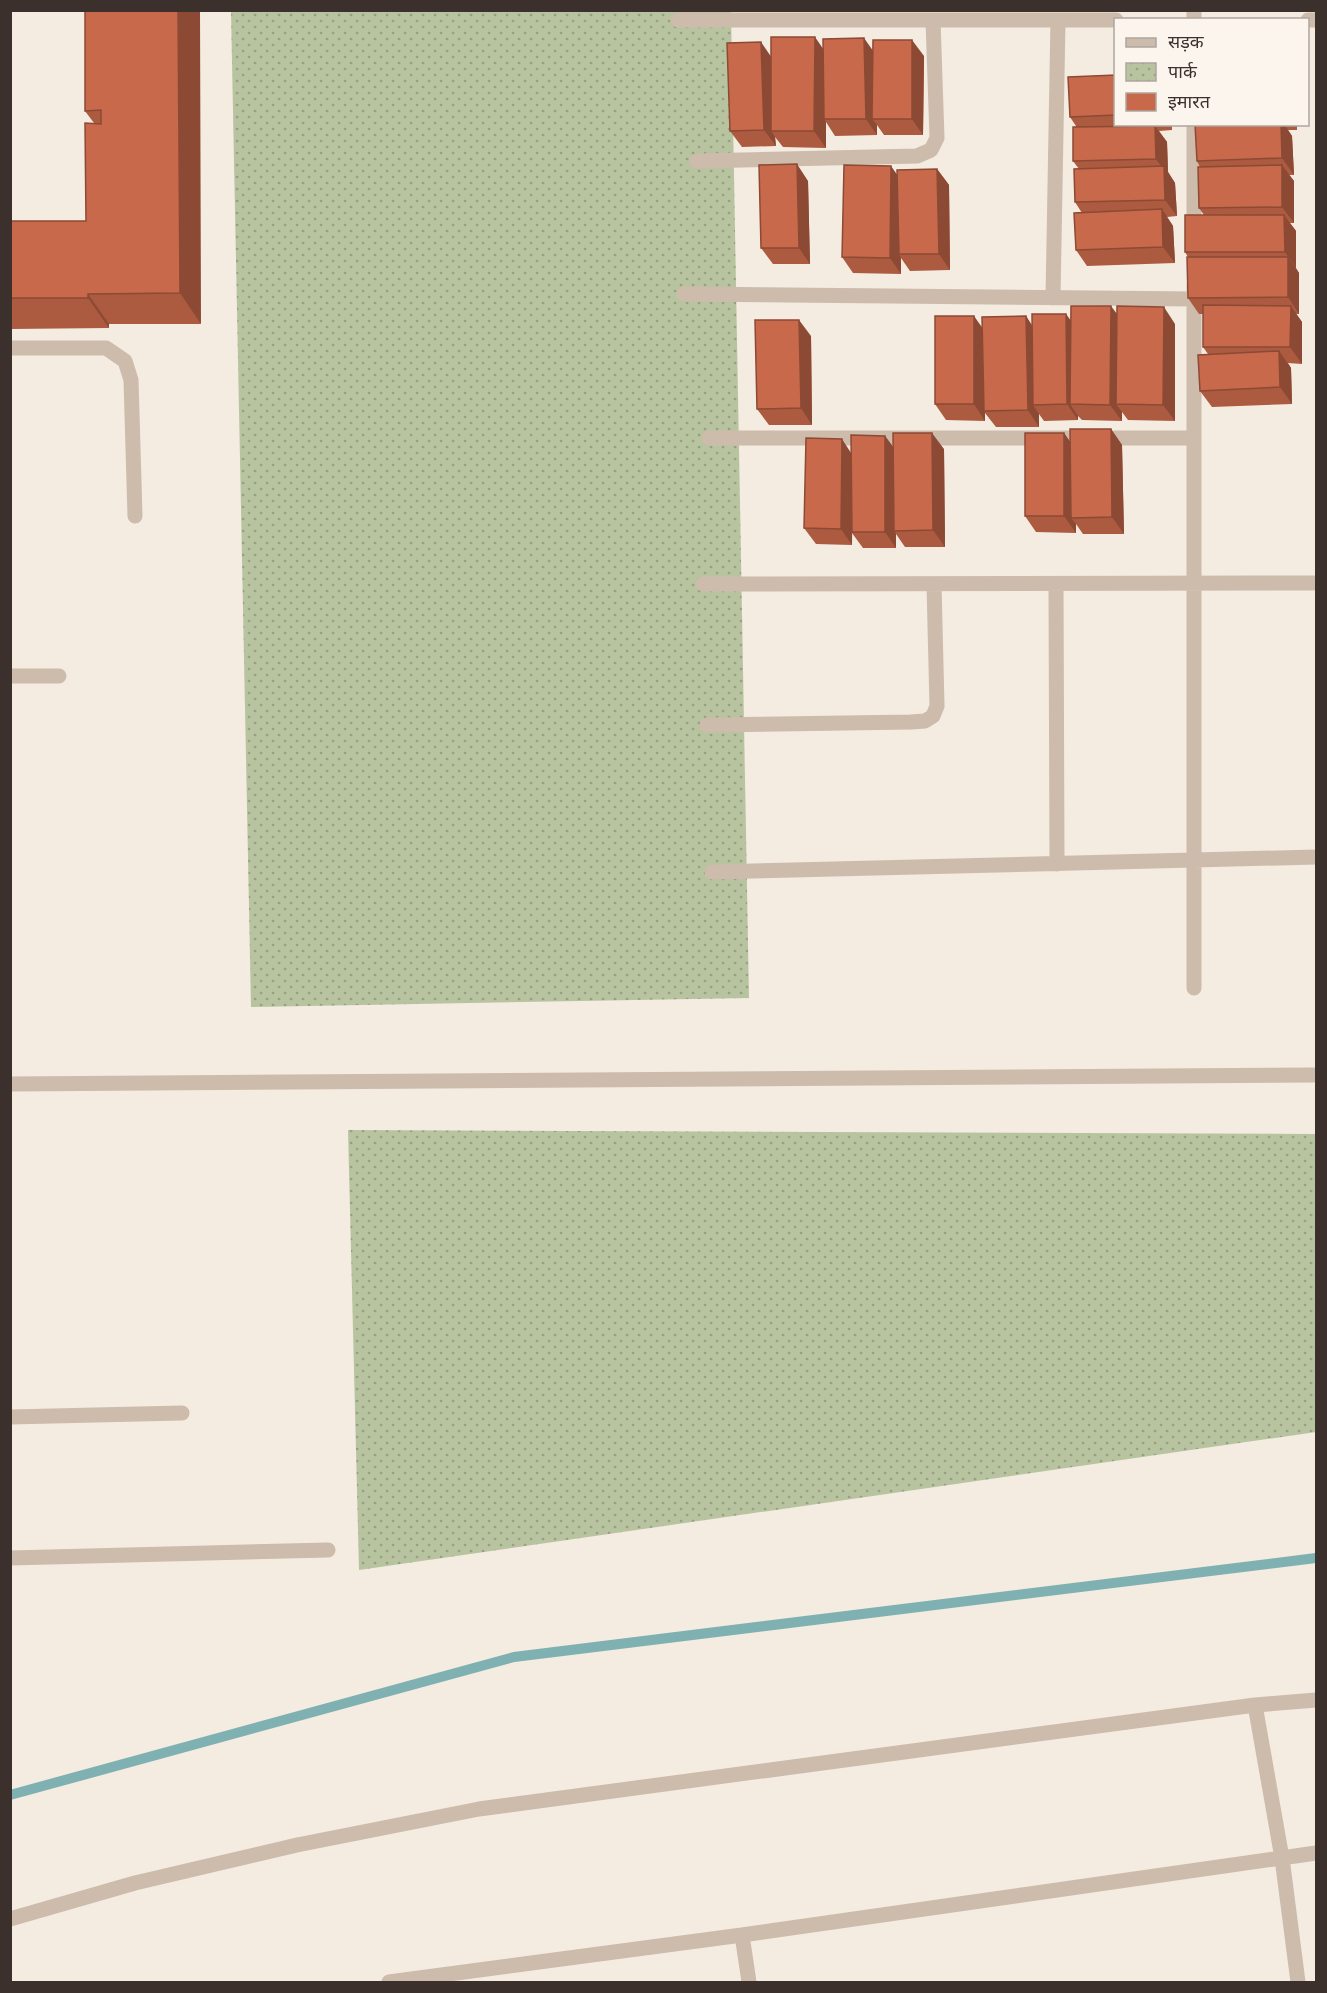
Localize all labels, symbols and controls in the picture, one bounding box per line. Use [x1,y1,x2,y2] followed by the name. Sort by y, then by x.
[1114,18,1309,126] legend
[1168,32,1205,52] text: सड़क
[1168,61,1198,82] text: पार्क
[1168,92,1211,112] text: इमारत

